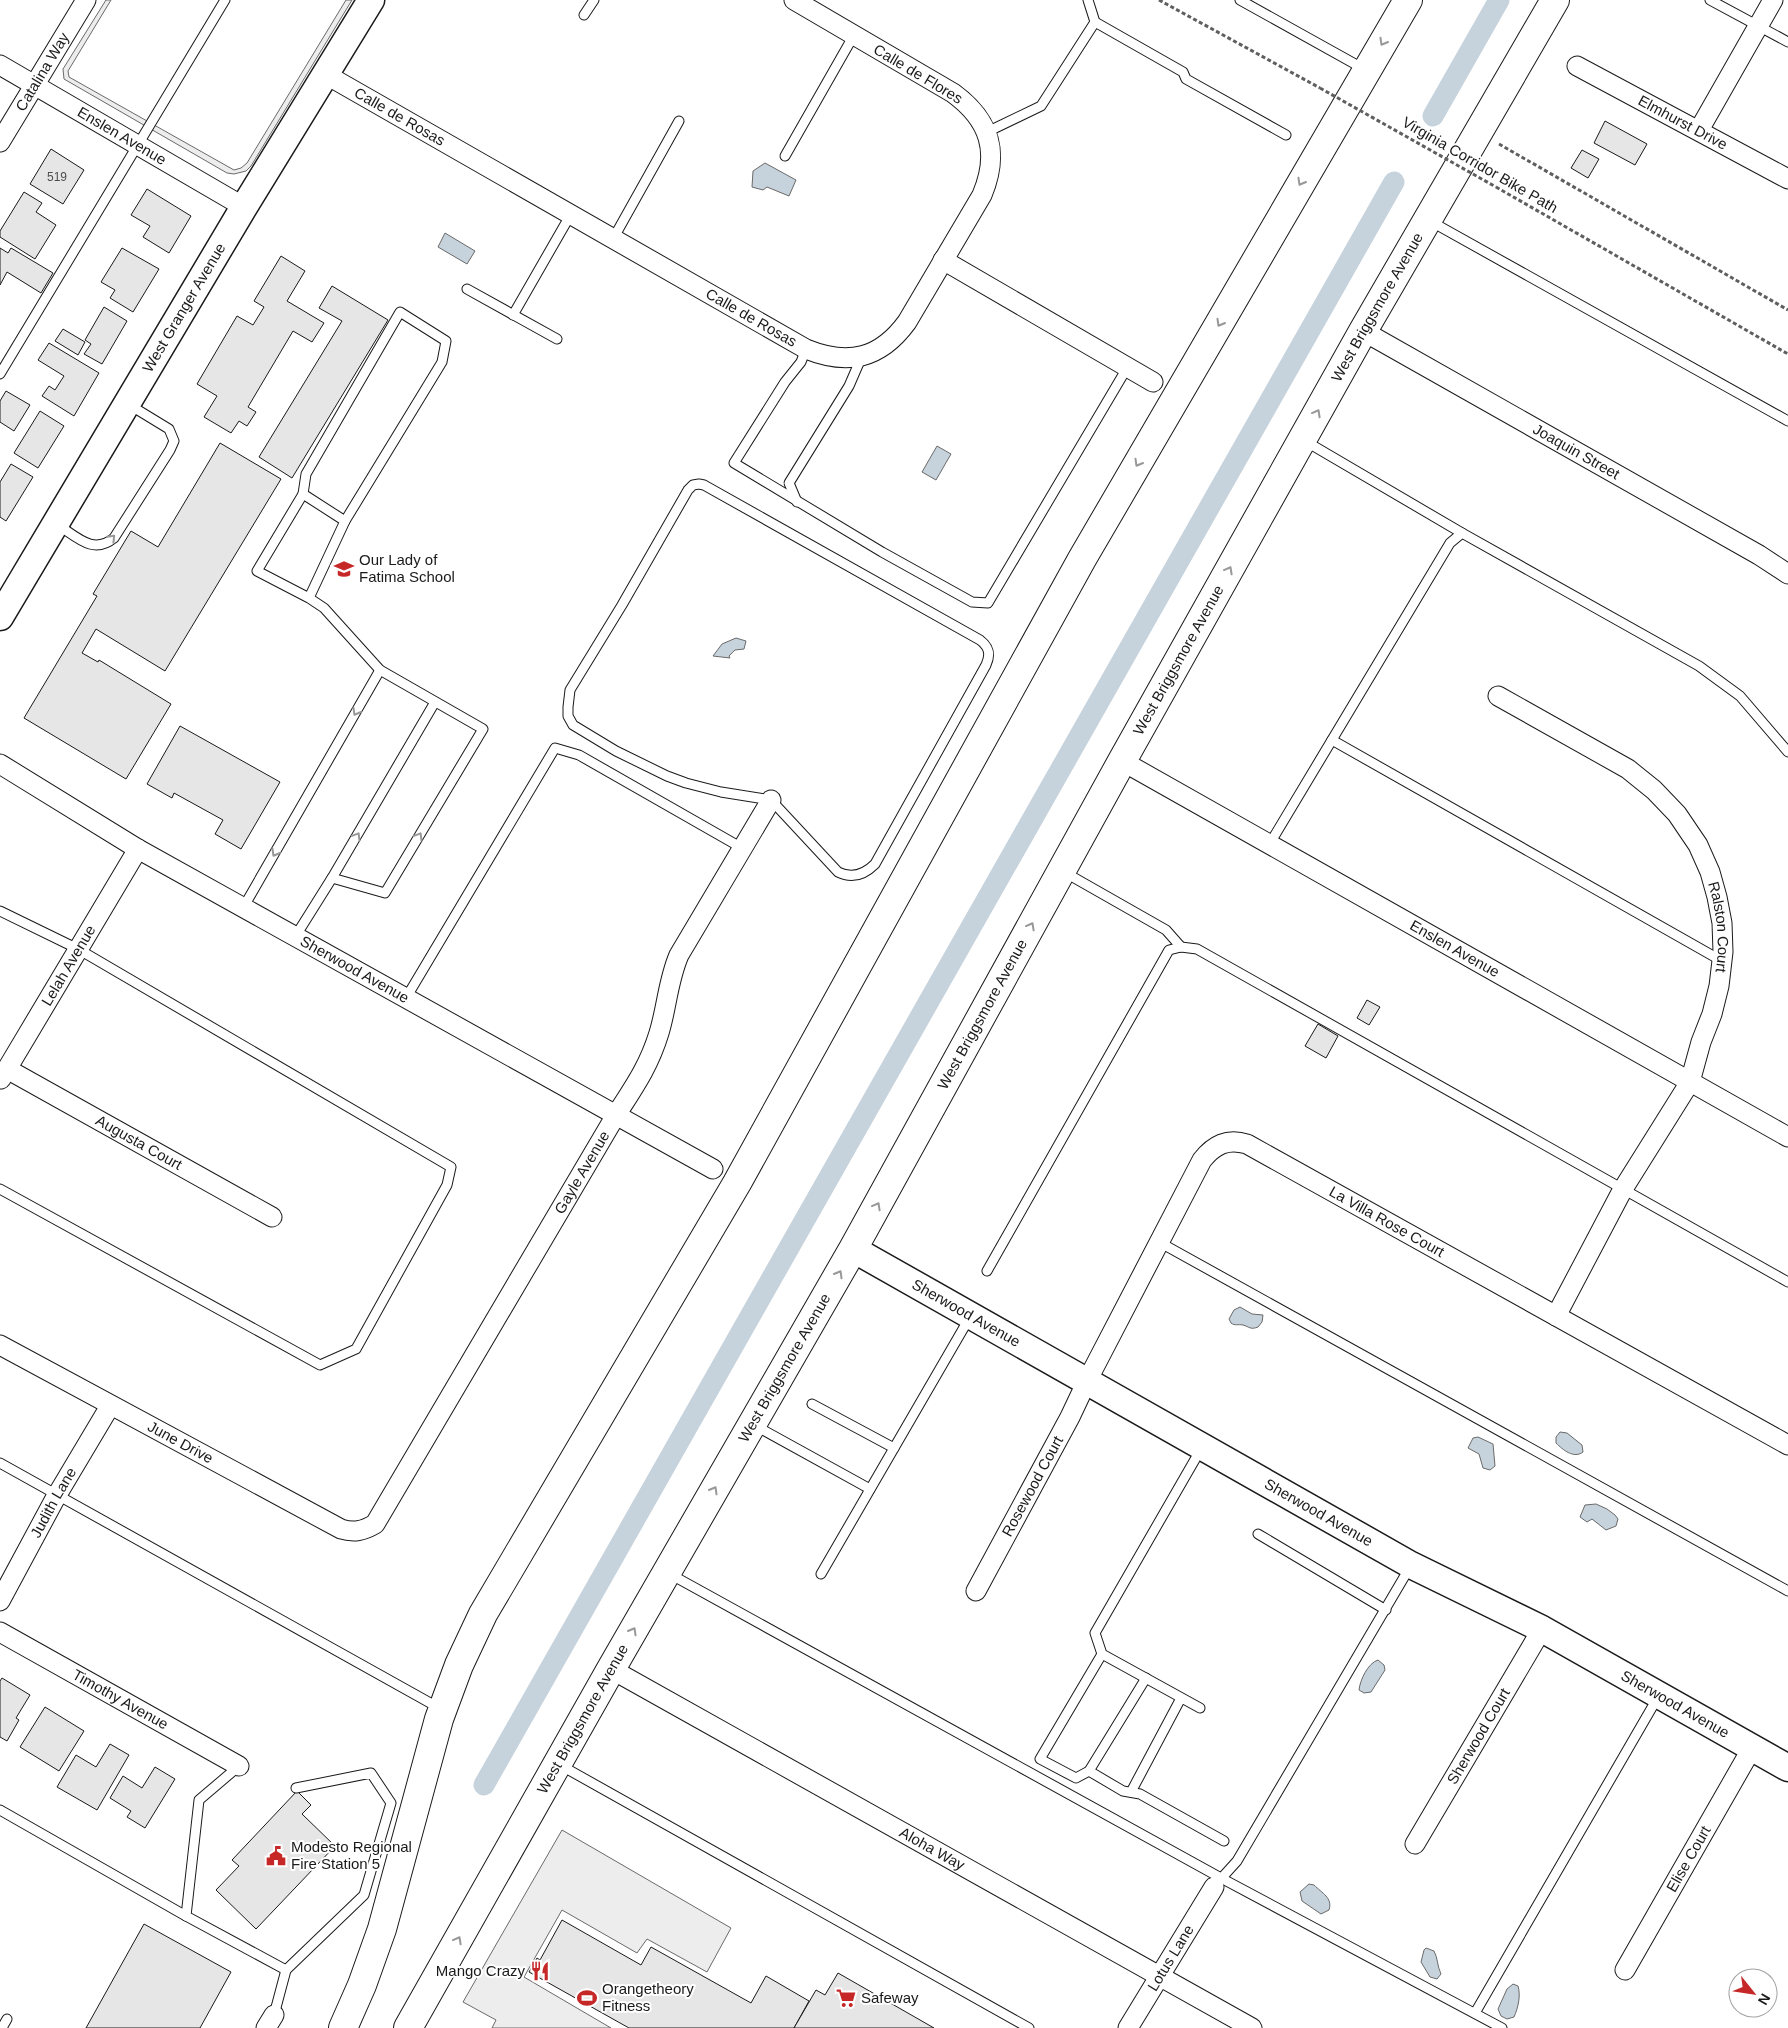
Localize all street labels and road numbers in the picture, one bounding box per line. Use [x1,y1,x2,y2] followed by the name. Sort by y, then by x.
[12,29,73,114] street label: Catalina Way
[871,40,966,107] street label: Calle de Flores
[352,84,448,149] street label: Calle de Rosas
[1636,91,1730,153] street label: Elmhurst Drive
[75,103,170,168] street label: Enslen Avenue
[1400,113,1561,216] street label: Virginia Corridor Bike Path
[1327,230,1426,384] street label: West Briggsmore Avenue
[139,240,229,375] street label: West Granger Avenue
[703,285,800,350] street label: Calle de Rosas
[1530,420,1624,483] street label: Joaquin Street
[1129,582,1227,738] street label: West Briggsmore Avenue
[1705,880,1732,974] street label: Ralston Court
[1407,916,1503,980] street label: Enslen Avenue
[38,922,99,1009] street label: Lelah Avenue
[298,932,412,1006] street label: Sherwood Avenue
[934,936,1030,1092] street label: West Briggsmore Avenue
[93,1111,186,1173] street label: Augusta Court
[551,1128,613,1217] street label: Gayle Avenue
[1326,1183,1448,1261] street label: La Villa Rose Court
[909,1275,1023,1350] street label: Sherwood Avenue
[735,1290,834,1445] street label: West Briggsmore Avenue
[145,1417,216,1466] street label: June Drive
[998,1432,1067,1539] street label: Rosewood Court
[27,1464,79,1540] street label: Judith Lane
[1262,1475,1376,1550] street label: Sherwood Avenue
[533,1641,631,1796] street label: West Briggsmore Avenue
[70,1666,171,1733] street label: Timothy Avenue
[1618,1667,1732,1741] street label: Sherwood Avenue
[1443,1684,1513,1787] street label: Sherwood Court
[1663,1822,1714,1895] street label: Elise Court
[897,1823,968,1874] street label: Aloha Way
[1144,1922,1197,1994] street label: Lotus Lane

